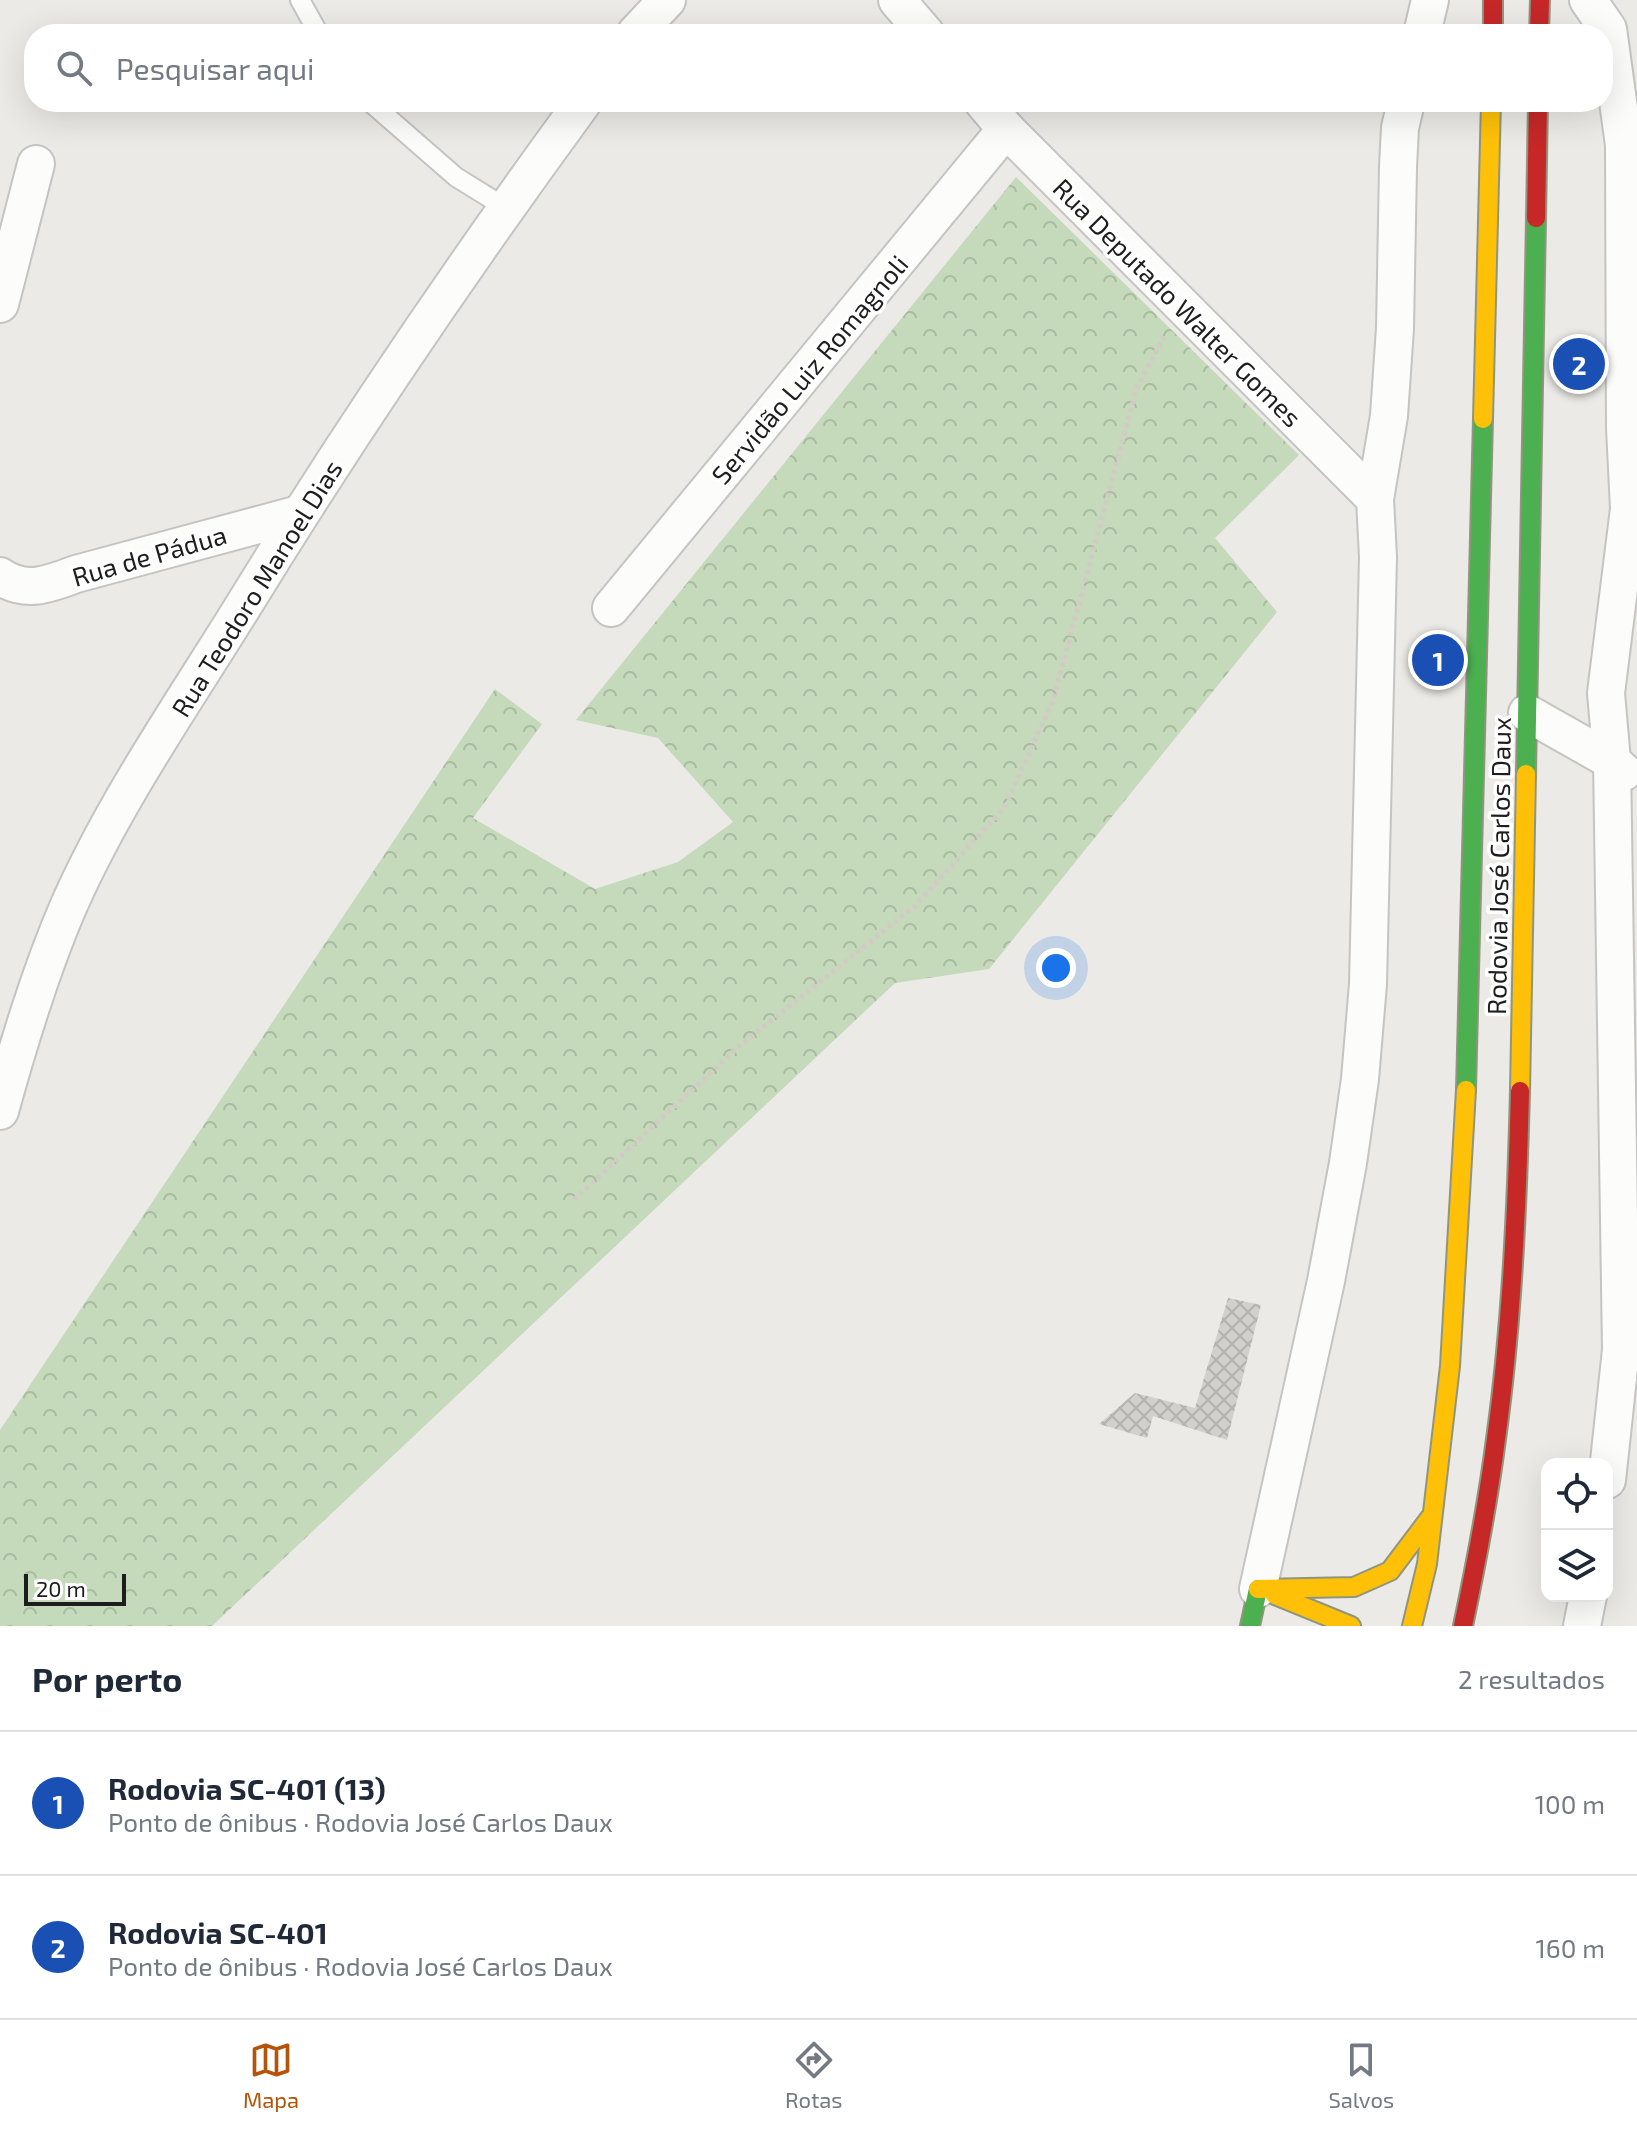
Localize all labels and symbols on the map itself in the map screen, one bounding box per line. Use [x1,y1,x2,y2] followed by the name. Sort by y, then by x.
[1047,171,1309,433] street label: Rua Deputado Walter Gomes
[704,248,914,490] street label: Servidão Luiz Romagnoli
[1553,334,1605,394] pin: 2
[164,454,348,722] street label: Rua Teodoro Manoel Dias
[68,518,230,592] street label: Rua de Pádua
[1412,630,1464,690] pin: 1
[1480,717,1516,1015] street label: Rodovia José Carlos Daux
[1036,948,1076,988] your location
[24,1570,126,1606] scale bar

